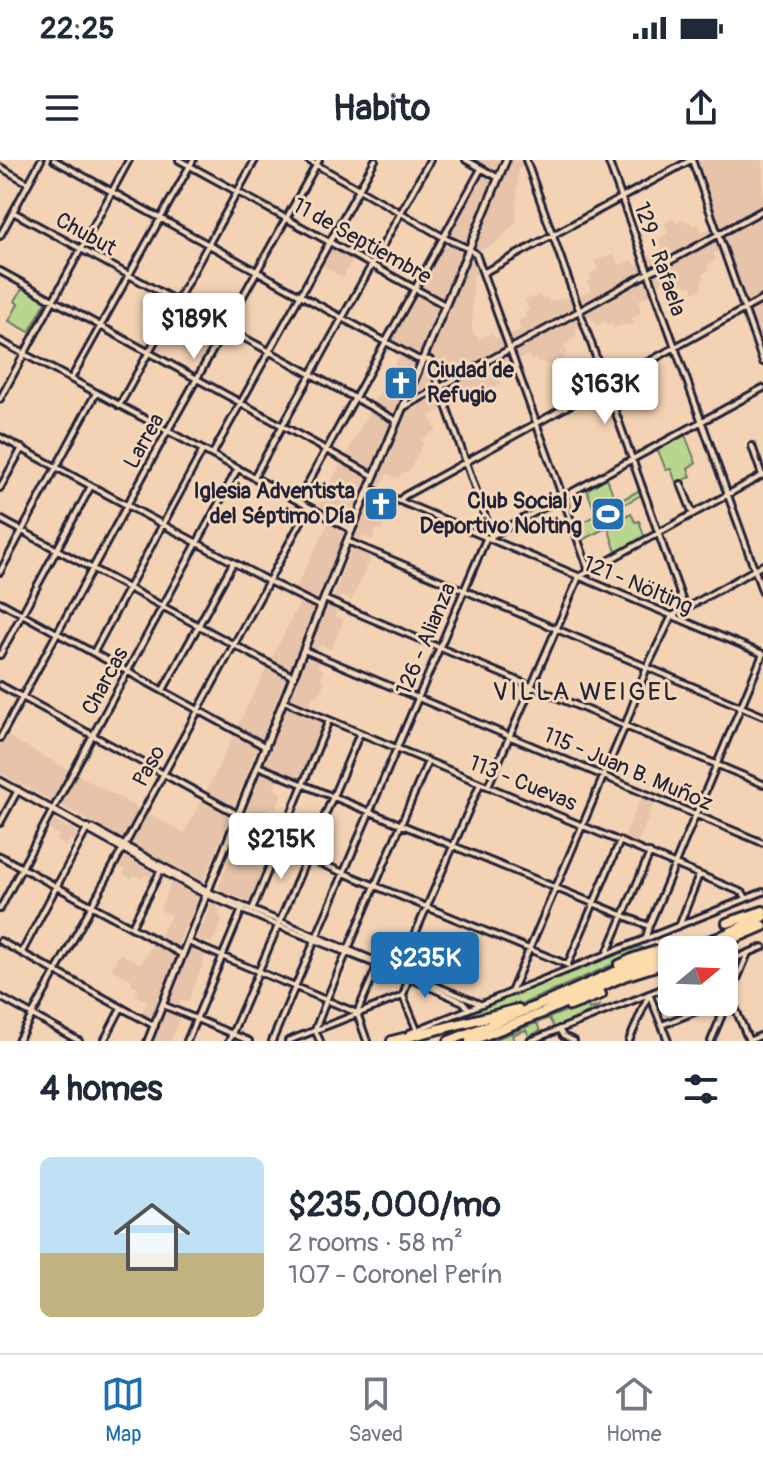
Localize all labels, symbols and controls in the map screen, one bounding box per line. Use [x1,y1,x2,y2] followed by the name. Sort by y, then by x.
[40,10,115,47] text: 22:25
[40,86,84,130] icon: menu
[333,86,430,131] text: Habito
[679,86,723,130] icon: share
[288,191,437,291] street label: 11 de Septiembre
[627,198,693,320] street label: 129 - Rafaela
[50,206,122,262] street label: Chubut
[138,293,250,361] pin: $189K
[161,303,227,335] text: $189K
[427,356,515,409] place label: Ciudad de Refugio
[549,358,661,426] pin: $163K
[382,364,420,402] church icon: Ciudad de Refugio
[570,368,640,400] text: $163K
[117,408,171,474] street label: Larrea
[194,477,355,530] place label: Iglesia Adventista del Séptimo Día
[362,485,400,523] church icon: Iglesia Adventista del Séptimo Día
[419,487,583,540] place label: Club Social y Deportivo Nolting
[589,495,627,533] sports icon: Club Social y Deportivo Nolting
[579,549,697,621] street label: 121 - Nölting
[390,578,462,700] street label: 126 - Alianza
[75,642,135,720] street label: Charcas
[492,676,680,708] district label: VILLA WEIGEL
[539,721,717,817] street label: 115 - Juan B. Muñoz
[126,740,172,792] street label: Paso
[465,749,581,817] street label: 113 - Cuevas
[225,813,337,881] pin: $215K
[247,823,315,855] text: $215K
[369,932,481,1000] pin: $235K
[658,936,738,1016] north arrow
[658,936,738,1016] map controls
[389,942,461,974] text: $235K
[679,1067,723,1111] icon: filters
[40,1068,162,1111] text: 4 homes
[288,1184,501,1227] text: $235,000/mo
[104,1189,200,1285] icon: home
[288,1227,463,1259] text: 2 rooms · 58 m²
[288,1259,502,1291] text: 107 - Coronel Perín
[101,1372,145,1448] tab: Map
[348,1372,403,1448] tab: Saved
[606,1372,661,1448] tab: Home

